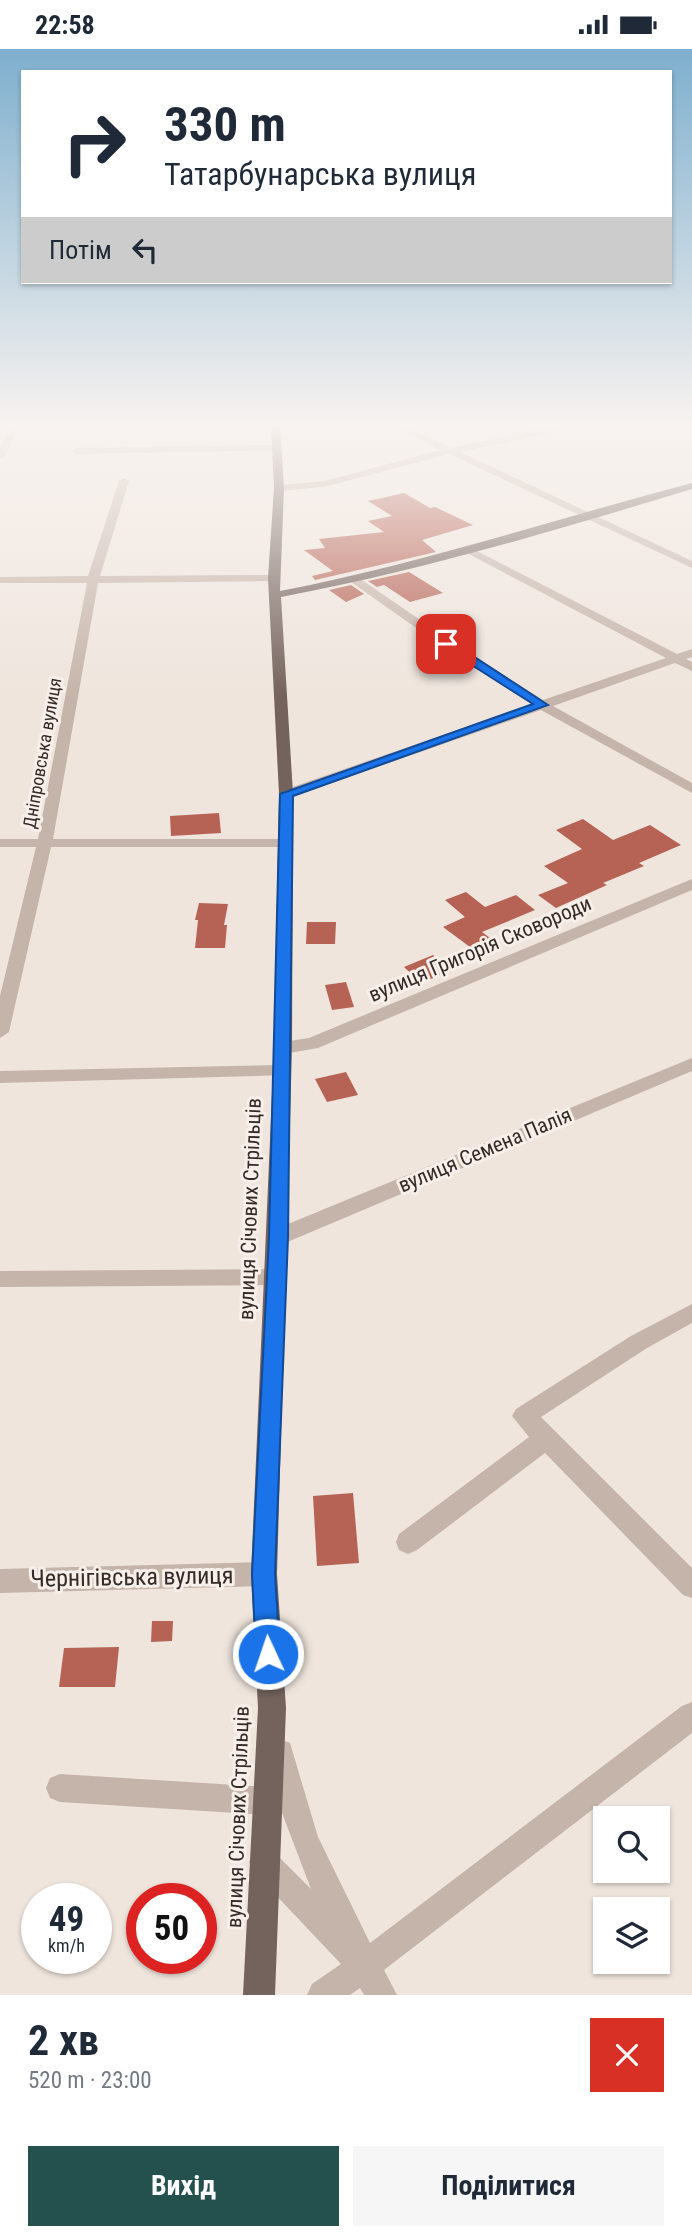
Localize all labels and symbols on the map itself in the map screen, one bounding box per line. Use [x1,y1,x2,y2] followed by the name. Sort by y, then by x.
[416,614,476,674] pin
[18,676,66,830] street label: Дніпровська вулиця
[365,891,595,1007] street label: вулиця Григорія Сковороди
[234,1098,266,1320] street label: вулиця Січових Стрільців
[395,1103,575,1197] street label: вулиця Семена Палія
[30,1561,234,1593] street label: Чернігівська вулиця
[231,1617,305,1691] position arrow
[222,1706,254,1928] street label: вулиця Січових Стрільців
[126,1883,217,1974] speed limit sign: 50

